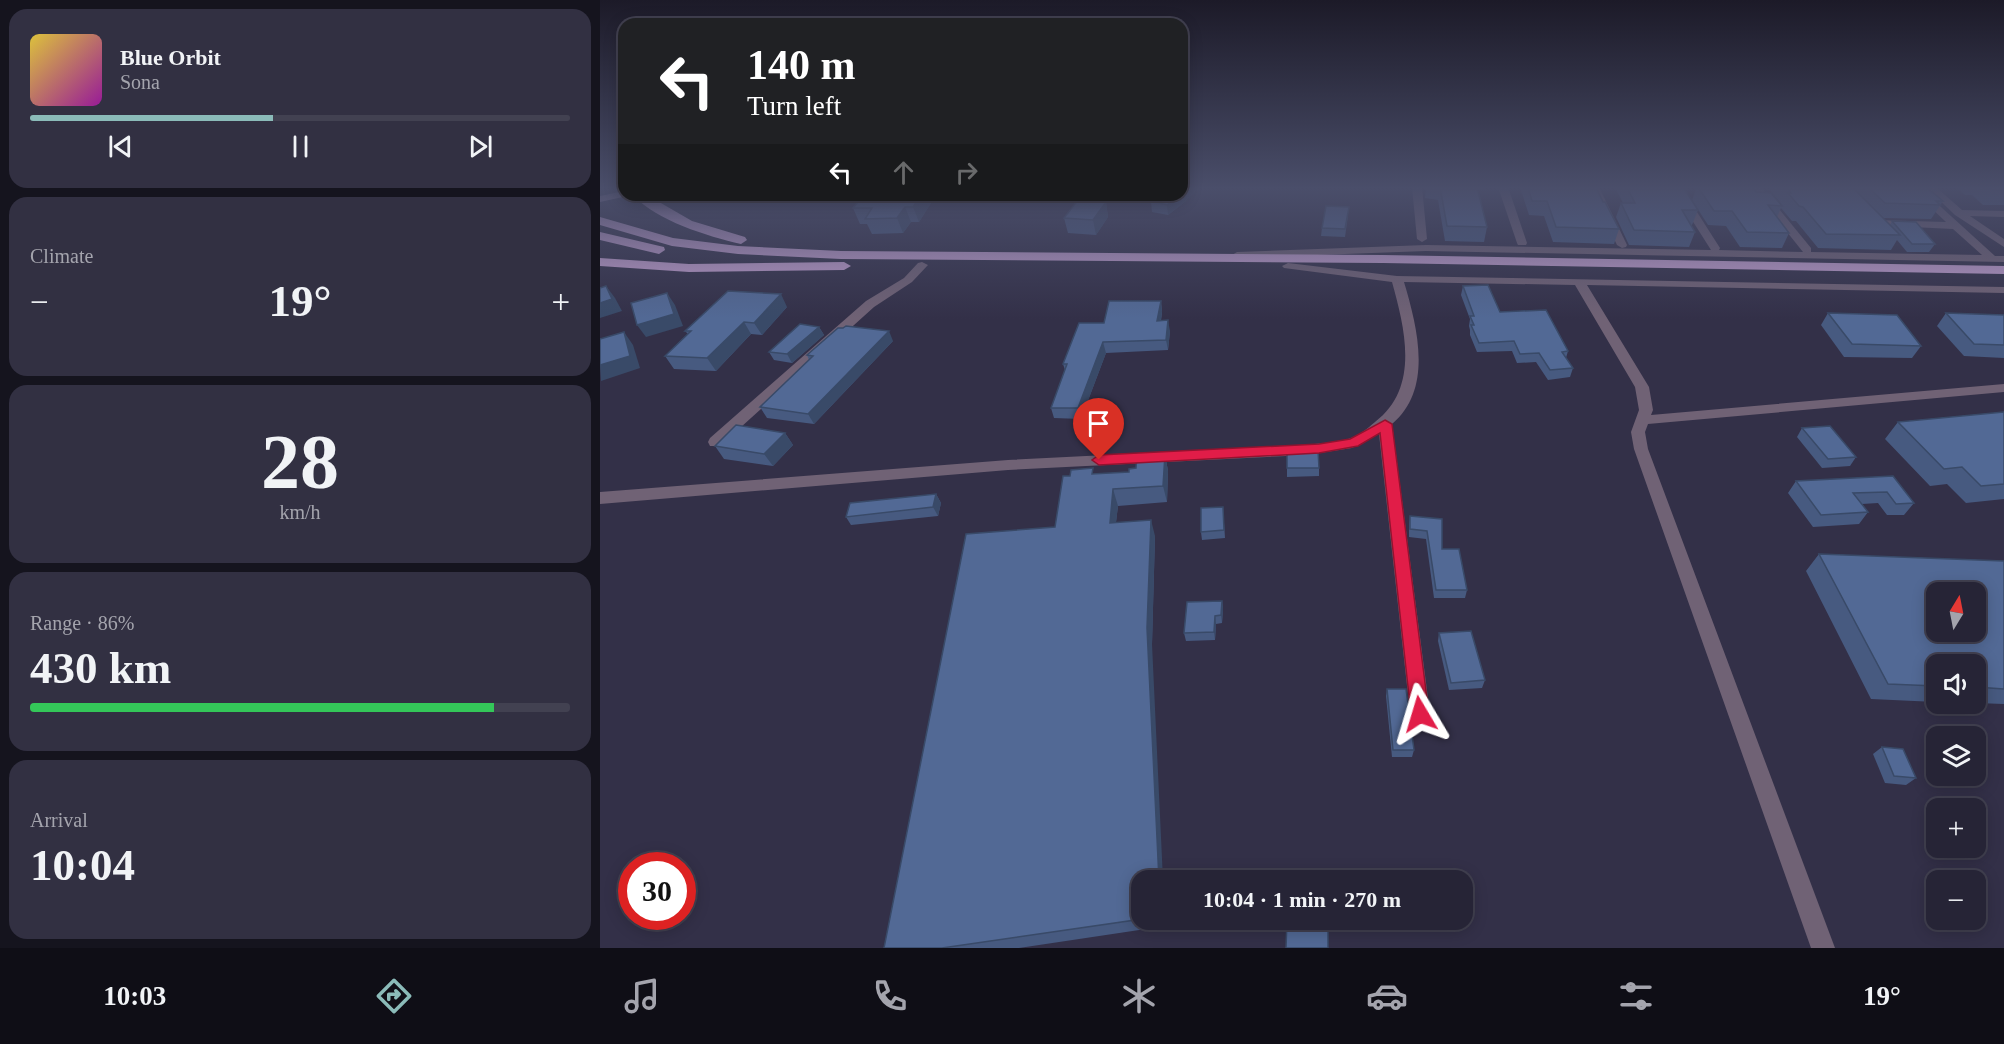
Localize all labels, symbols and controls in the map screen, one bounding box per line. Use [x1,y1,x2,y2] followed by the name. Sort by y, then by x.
[648,42,726,120] icon: left
[747,42,856,88] text: 140 m
[120,45,221,70] text: Blue Orbit
[120,71,160,93] text: Sona
[747,91,841,121] text: Turn left
[104,130,137,163] icon: previous
[284,130,317,163] icon: pause
[464,130,497,163] icon: next
[824,156,857,189] icon: left
[887,156,920,189] icon: ahead
[950,156,983,189] icon: right
[30,245,93,267] text: Climate
[269,276,332,326] text: 19°
[30,284,49,320] text: −
[551,284,570,320] text: +
[1073,398,1124,460] pin
[1082,407,1115,440] icon: arrive
[261,418,339,505] text: 28
[279,501,321,523] text: km/h
[1926,582,1986,642] north arrow
[1926,582,1986,930] map controls
[30,612,134,634] text: Range · 86%
[30,643,171,693] text: 430 km
[1926,654,1986,714] button: sound
[1388,682,1452,746] position arrow
[1926,726,1986,786] button: layers
[1926,798,1986,858] button: +
[30,809,88,831] text: Arrival
[30,840,135,890] text: 10:04
[618,852,696,930] speed limit sign: 30
[1926,870,1986,930] button: −
[1203,887,1401,912] text: 10:04 · 1 min · 270 m
[373,975,415,1017] icon: directions
[621,975,663,1017] icon: music
[869,975,911,1017] icon: phone
[1118,975,1160,1017] icon: climate
[1366,975,1408,1017] icon: car
[1615,975,1657,1017] icon: filters
[103,981,166,1011] text: 10:03
[1863,981,1901,1011] text: 19°

